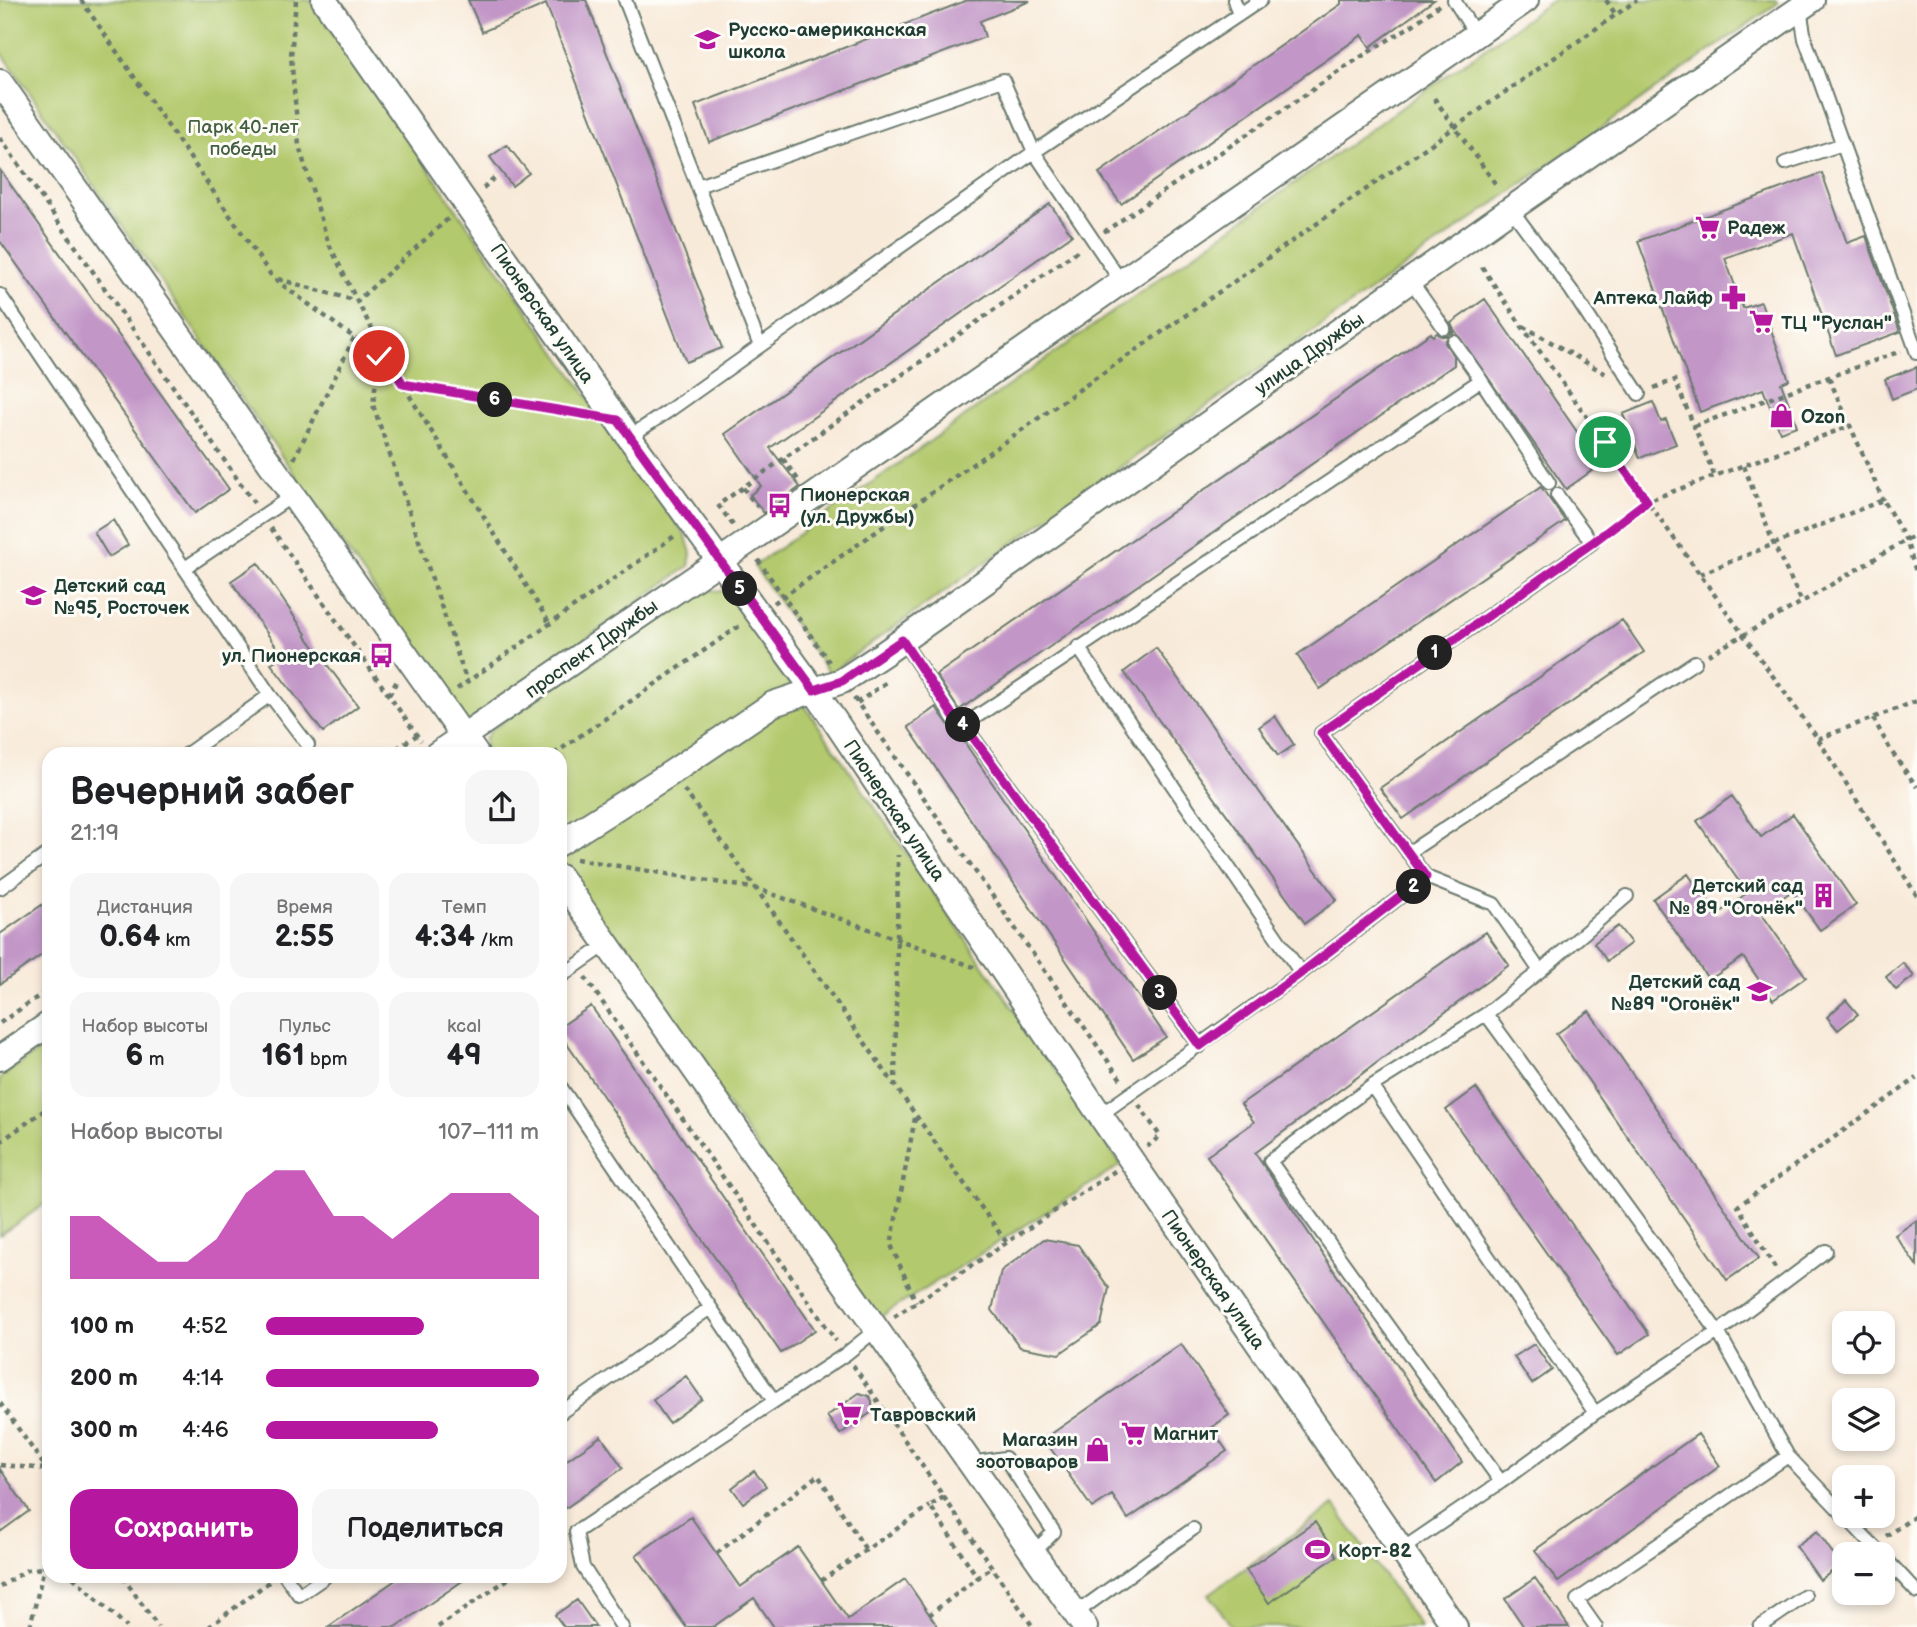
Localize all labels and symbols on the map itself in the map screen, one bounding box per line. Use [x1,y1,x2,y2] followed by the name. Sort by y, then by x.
[728,19,927,64] place label: Русско-американская школа
[694,26,722,54] school or university icon: Русско-американская школа
[187,116,299,161] park label: Парк 40-лет победы
[1693,213,1721,241] supermarket icon: Радеж
[1727,217,1786,240] place label: Радеж
[485,240,599,388] street label: Пионерская улица
[1719,283,1747,311] pharmacy icon: Аптека Лайф
[1593,287,1713,310] place label: Аптека Лайф
[1251,308,1369,400] street label: улица Дружбы
[1747,308,1775,336] supermarket icon: ТЦ "Руслан"
[1781,312,1892,335] place label: ТЦ "Руслан"
[349,326,409,386] pin
[477,382,512,418] pin: 6
[1767,402,1795,430] shop icon: Ozon
[1801,406,1845,429] place label: Ozon
[1575,412,1635,472] pin
[800,484,915,529] place label: Пионерская (ул. Дружбы)
[766,491,794,519] bus stop icon: Пионерская (ул. Дружбы)
[722,572,758,606] pin: 5
[54,575,190,620] place label: Детский сад №95, Росточек
[20,582,48,610] school or university icon: Детский сад №95, Росточек
[521,595,663,704] street label: проспект Дружбы
[1418,636,1452,670] pin: 1
[367,641,395,669] bus stop icon: ул. Пионерская
[222,645,361,668] place label: ул. Пионерская
[946,708,981,742] pin: 4
[838,736,950,886] street label: Пионерская улица
[1396,870,1432,904] pin: 2
[1669,875,1804,920] place label: Детский сад № 89 "Огонёк"
[1809,882,1837,910] building icon: Детский сад № 89 "Огонёк"
[1611,971,1741,1016] place label: Детский сад №89 "Огонёк"
[1142,976,1178,1010] pin: 3
[1746,978,1774,1006] school or university icon: Детский сад №89 "Огонёк"
[1156,1206,1270,1354] street label: Пионерская улица
[836,1400,864,1428] supermarket icon: Тавровский
[870,1404,976,1427] place label: Тавровский
[1119,1419,1147,1447] supermarket icon: Магнит
[1153,1423,1218,1446] place label: Магнит
[976,1429,1079,1474] place label: Магазин зоотоваров
[1084,1436,1112,1464] shop icon: Магазин зоотоваров
[1304,1536,1332,1564] sports icon: Корт-82
[1338,1540,1412,1563] place label: Корт-82

